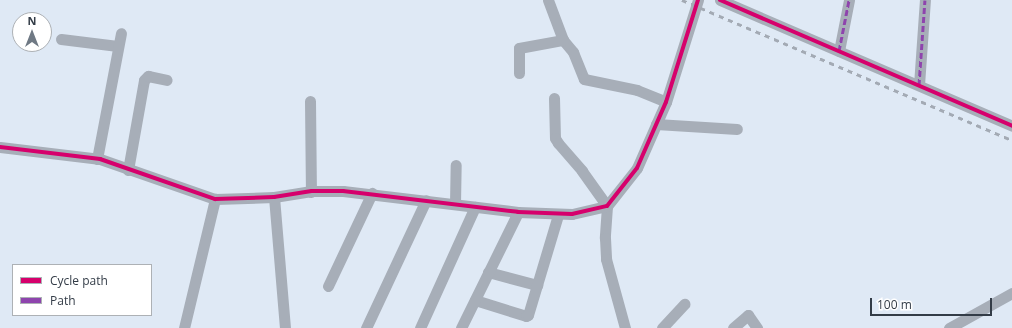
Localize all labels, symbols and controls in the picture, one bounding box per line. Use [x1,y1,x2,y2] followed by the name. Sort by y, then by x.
[12,12,52,52] north arrow
[28,13,36,28] text: N
[12,264,152,316] legend
[50,272,108,289] text: Cycle path
[872,290,994,316] scale bar
[50,292,76,309] text: Path
[877,296,912,313] text: 100 m

